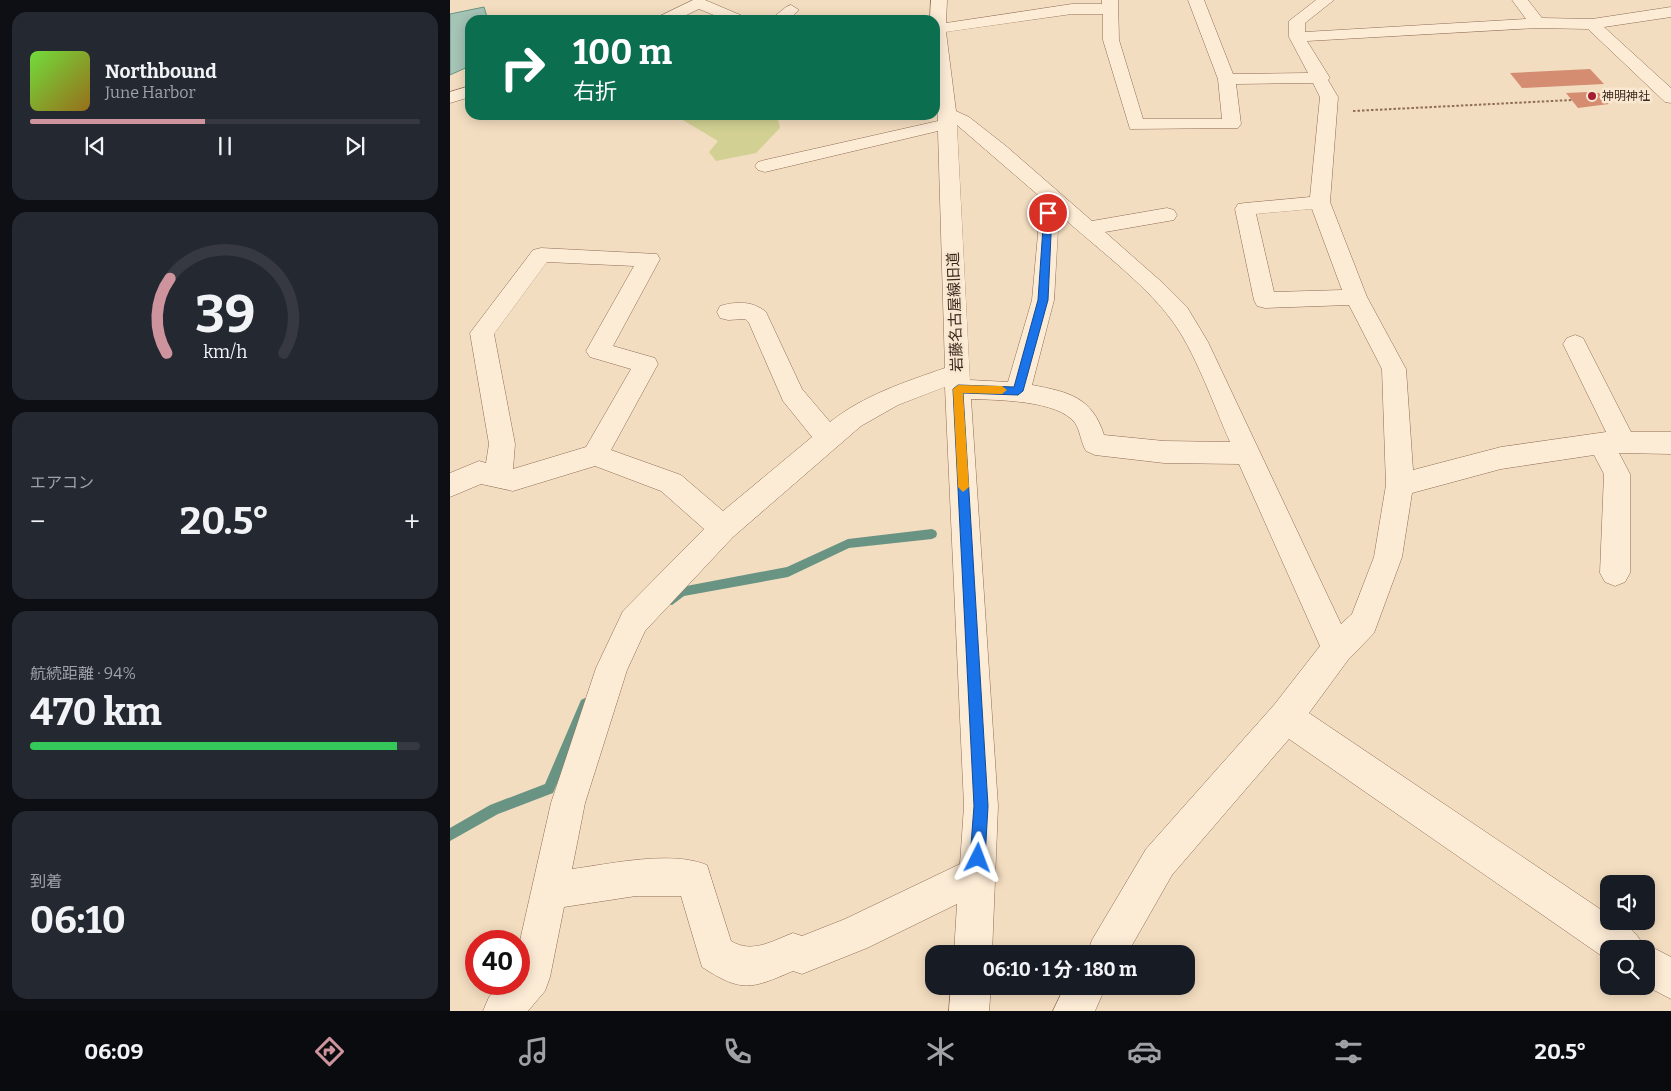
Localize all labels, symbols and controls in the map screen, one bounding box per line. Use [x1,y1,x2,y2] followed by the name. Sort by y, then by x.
[573,31,672,73] text: 100 m
[490,35,555,100] icon: right
[105,60,217,83] text: Northbound
[573,78,617,105] text: 右折
[105,83,196,102] text: June Harbor
[1602,89,1650,103] place label: 神明神社
[1586,90,1598,102] marker: 神明神社
[81,132,109,160] icon: previous
[211,132,239,160] icon: pause
[341,132,369,160] icon: next
[1027,192,1069,234] pin
[1034,199,1062,227] icon: arrive
[944,252,966,372] street label: 岩藤名古屋線旧道
[195,283,255,346] text: 39
[203,341,247,363] text: km/h
[30,473,94,492] text: エアコン
[180,498,270,544] text: 20.5°
[30,505,45,538] text: −
[404,505,420,538] text: +
[30,664,136,683] text: 航続距離 · 94%
[30,689,162,735] text: 470 km
[951,831,1003,883] position arrow
[30,872,62,891] text: 到着
[1600,875,1655,995] map controls
[1600,875,1655,930] button: sound
[30,897,126,943] text: 06:10
[465,930,530,995] speed limit sign: 40
[1600,940,1655,995] button: search
[983,958,1137,981] text: 06:10 · 1 分 · 180 m
[312,1034,347,1069] icon: directions
[516,1034,551,1069] icon: music
[720,1034,755,1069] icon: phone
[923,1034,958,1069] icon: climate
[1127,1034,1162,1069] icon: car
[1331,1034,1366,1069] icon: filters
[84,1038,143,1065] text: 06:09
[1535,1038,1587,1065] text: 20.5°

